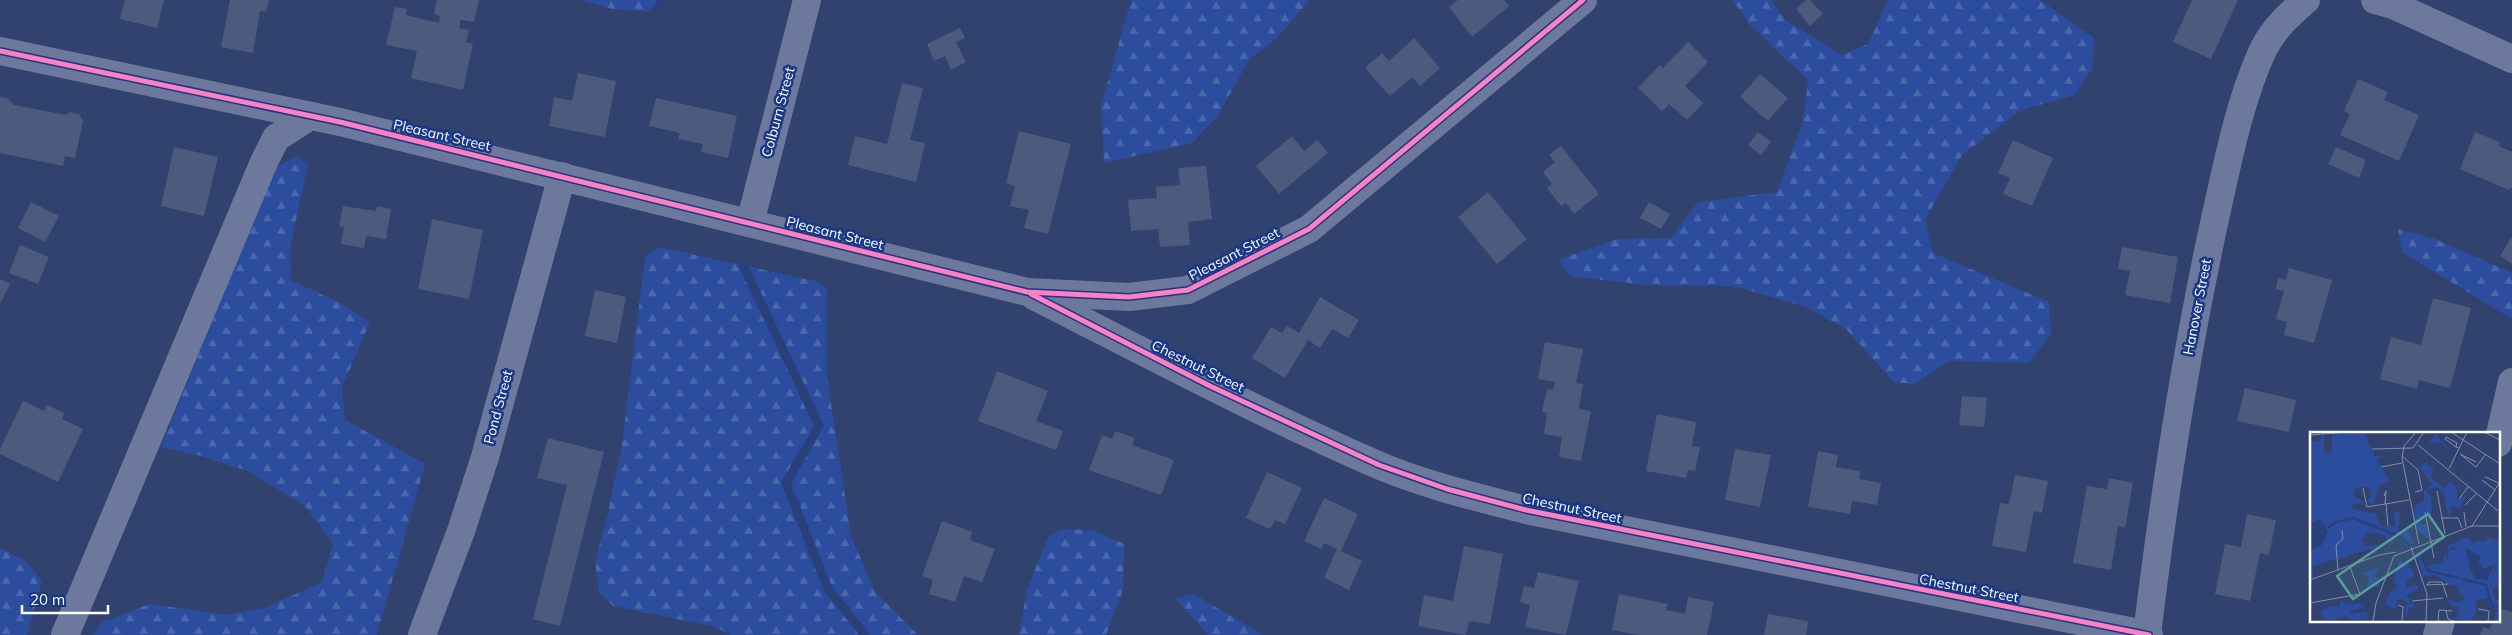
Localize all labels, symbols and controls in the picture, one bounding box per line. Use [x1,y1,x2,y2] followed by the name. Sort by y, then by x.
[757,65,799,159] street label: Colburn Street
[392,115,492,155] street label: Pleasant Street
[785,212,885,254] street label: Pleasant Street
[1186,223,1282,285] street label: Pleasant Street
[2179,257,2215,357] street label: Hanover Street
[1149,336,1247,396] street label: Chestnut Street
[479,368,517,446] street label: Pond Street
[2310,432,2500,622] inset map
[1521,489,1623,527] street label: Chestnut Street
[1918,570,2020,606] street label: Chestnut Street
[22,582,109,614] scale bar
[30,590,65,609] text: 20 m

